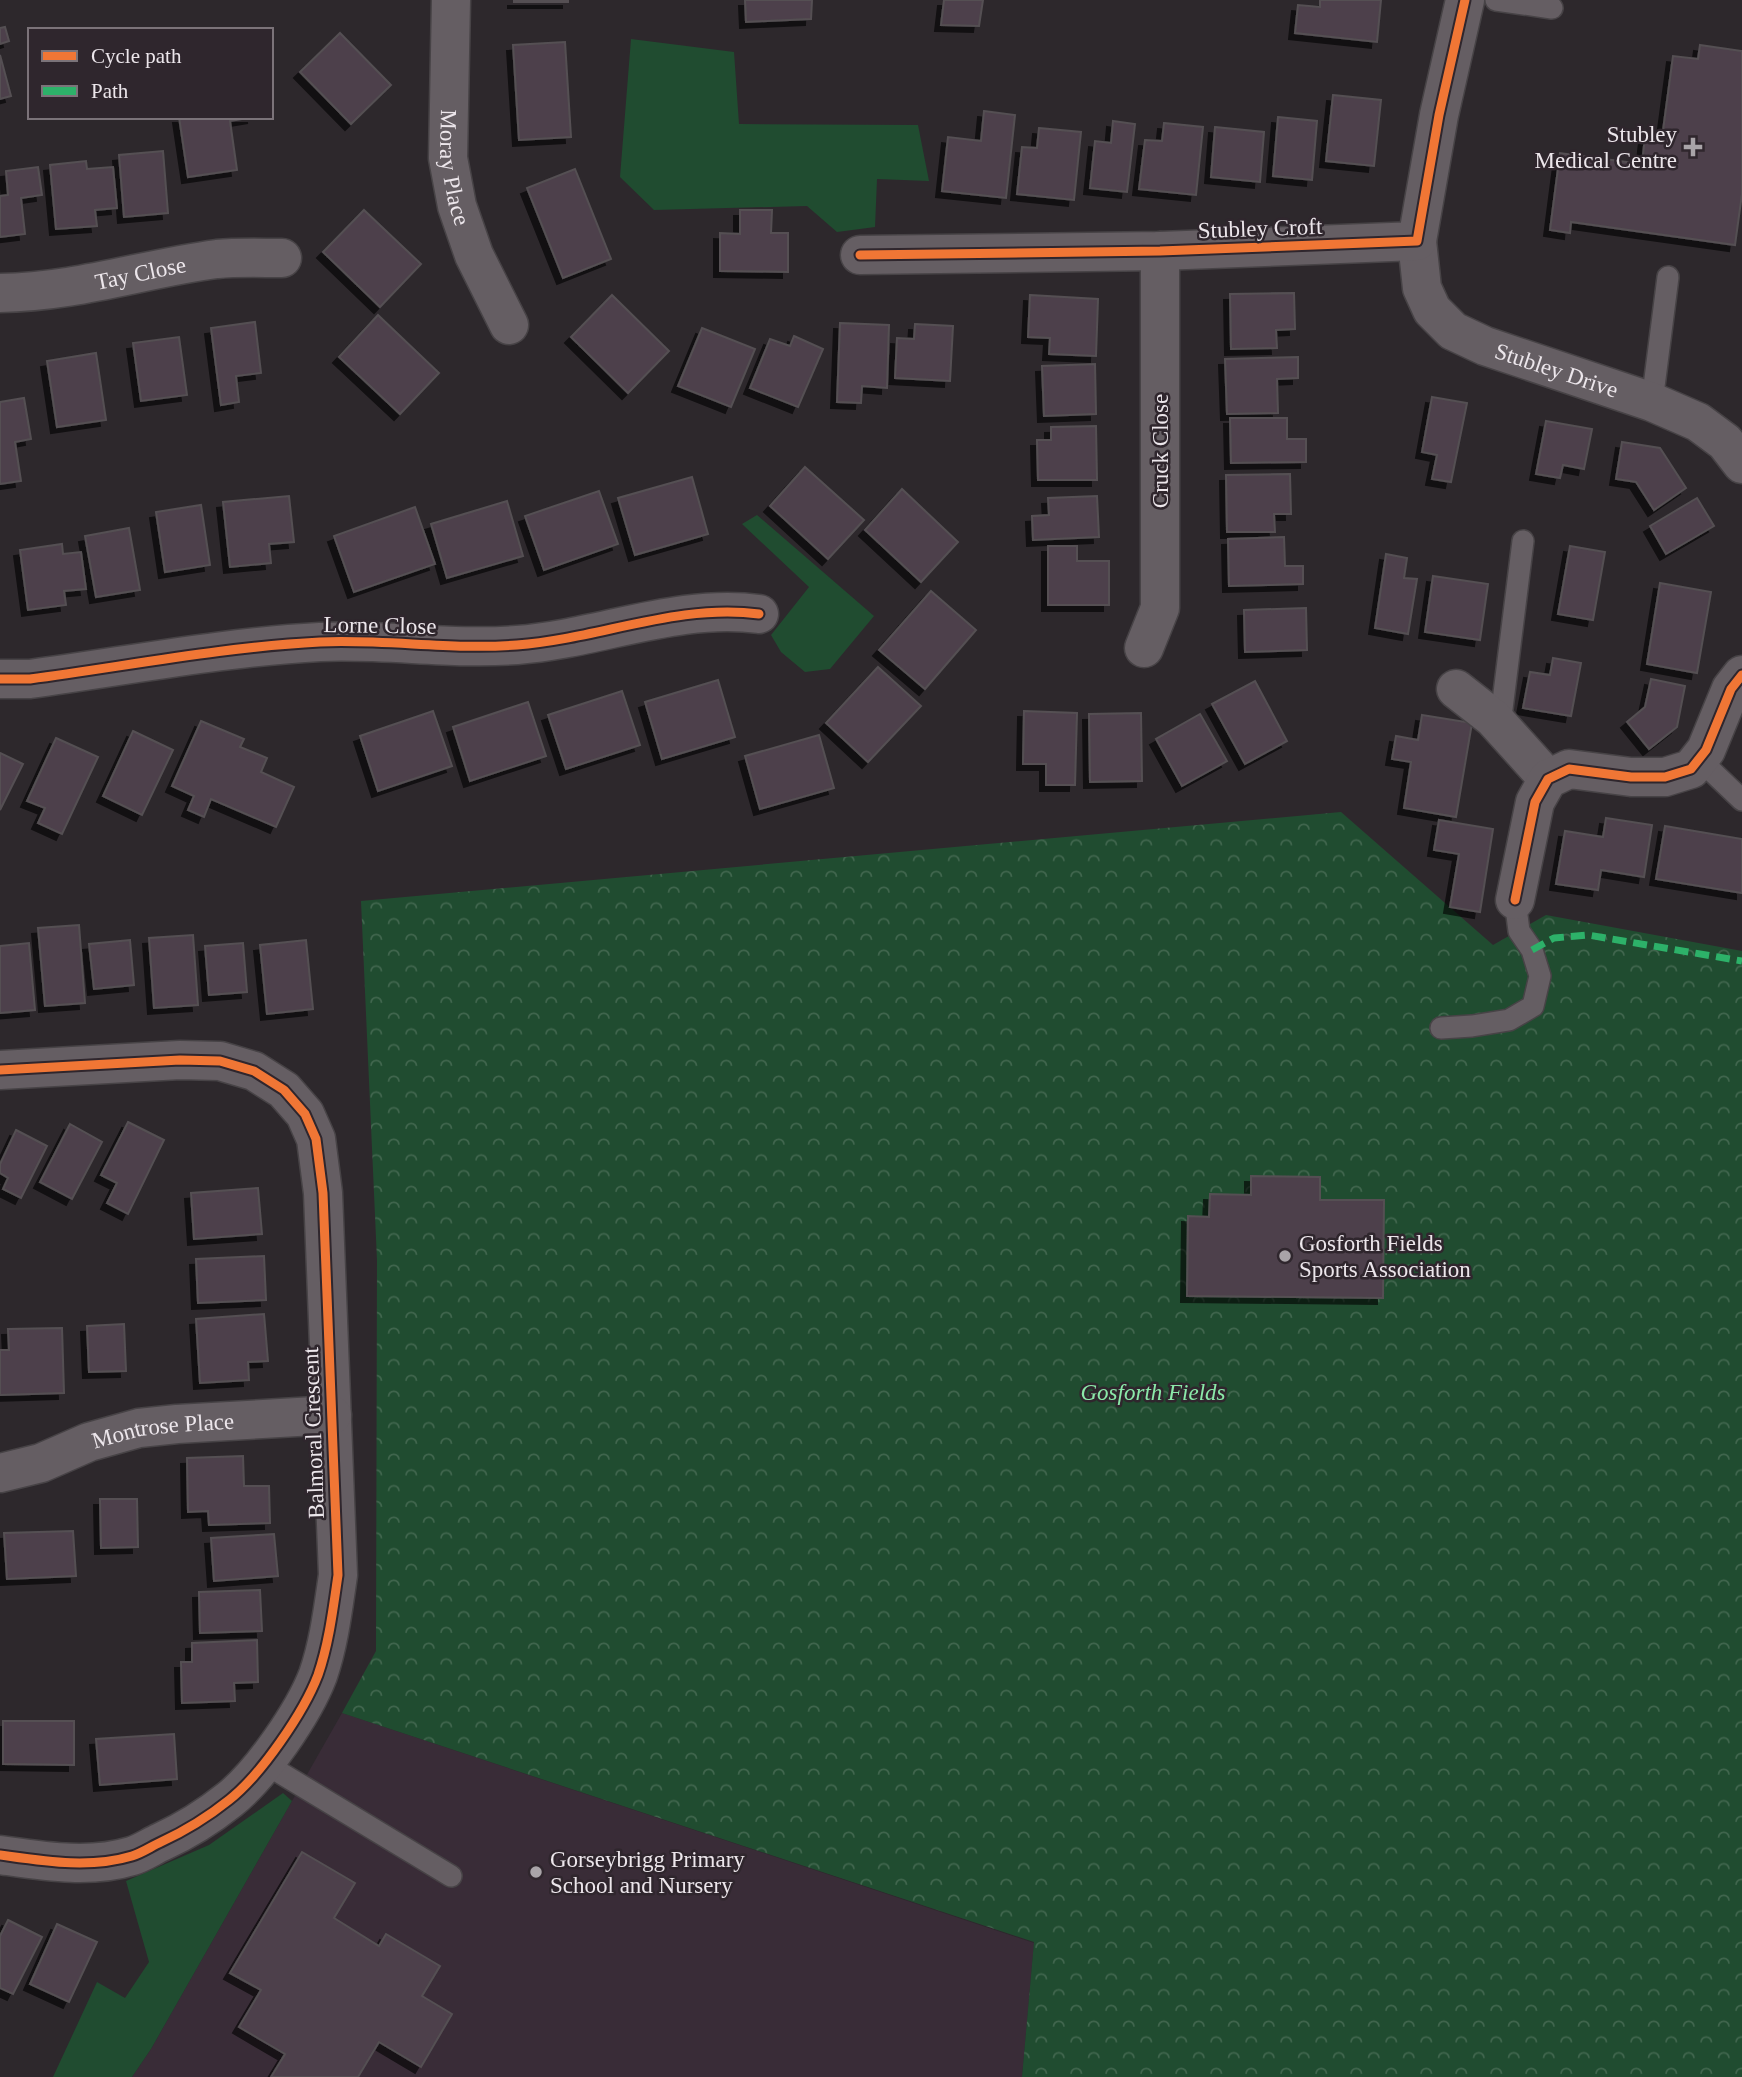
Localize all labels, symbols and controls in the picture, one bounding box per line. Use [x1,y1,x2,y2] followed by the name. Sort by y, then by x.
[28,28,273,119] legend
[91,44,182,68] text: Cycle path
[91,79,129,103] text: Path
[435,109,475,229] street label: Moray Place
[1535,122,1677,173] place label: Stubley Medical Centre
[1683,137,1703,157] marker: Stubley Medical Centre
[1197,214,1323,243] street label: Stubley Croft
[93,252,188,295] street label: Tay Close
[1492,338,1621,403] street label: Stubley Drive
[1148,394,1173,508] street label: Cruck Close
[323,612,437,639] street label: Lorne Close
[1299,1231,1471,1282] place label: Gosforth Fields Sports Association
[1277,1248,1293,1264] marker: Gosforth Fields Sports Association
[298,1346,329,1519] street label: Balmoral Crescent
[1080,1380,1226,1405] park label: Gosforth Fields
[89,1409,235,1454] street label: Montrose Place
[550,1847,745,1898] place label: Gorseybrigg Primary School and Nursery
[528,1864,544,1880] marker: Gorseybrigg Primary School and Nursery

